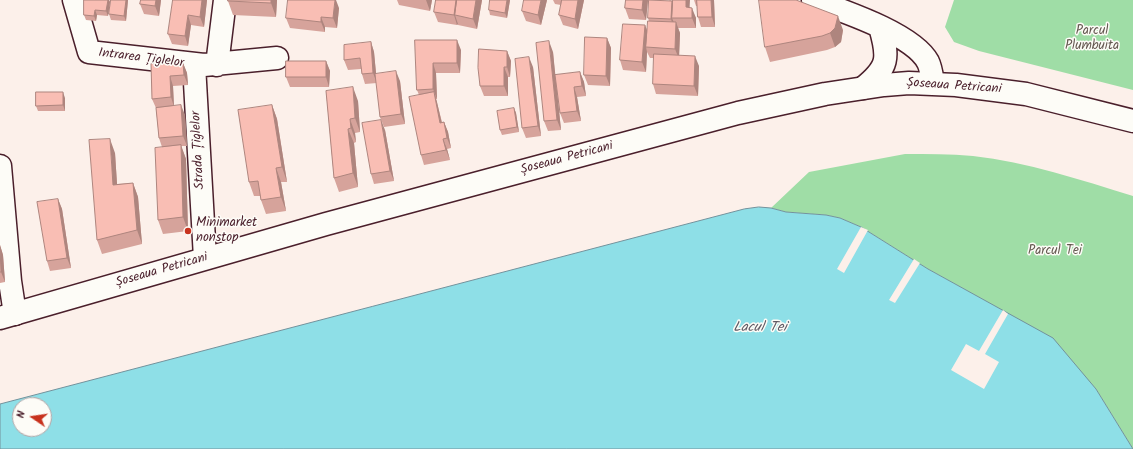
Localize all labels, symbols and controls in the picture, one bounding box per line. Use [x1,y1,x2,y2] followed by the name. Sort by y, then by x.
[1065,24,1119,55] park label: Parcul Plumbuita
[97,46,185,72] street label: Intrarea Țiglelor
[906,76,1002,98] street label: Șoseaua Petricani
[189,110,209,190] street label: Strada Țiglelor
[519,139,615,179] street label: Șoseaua Petricani
[196,216,257,247] place label: Minimarket nonstop
[183,226,193,236] marker: Minimarket nonstop
[1028,244,1082,260] park label: Parcul Tei
[114,250,210,292] street label: Șoseaua Petricani
[733,321,787,337] water label: Lacul Tei
[12,397,52,437] north arrow
[12,409,31,420] text: N

